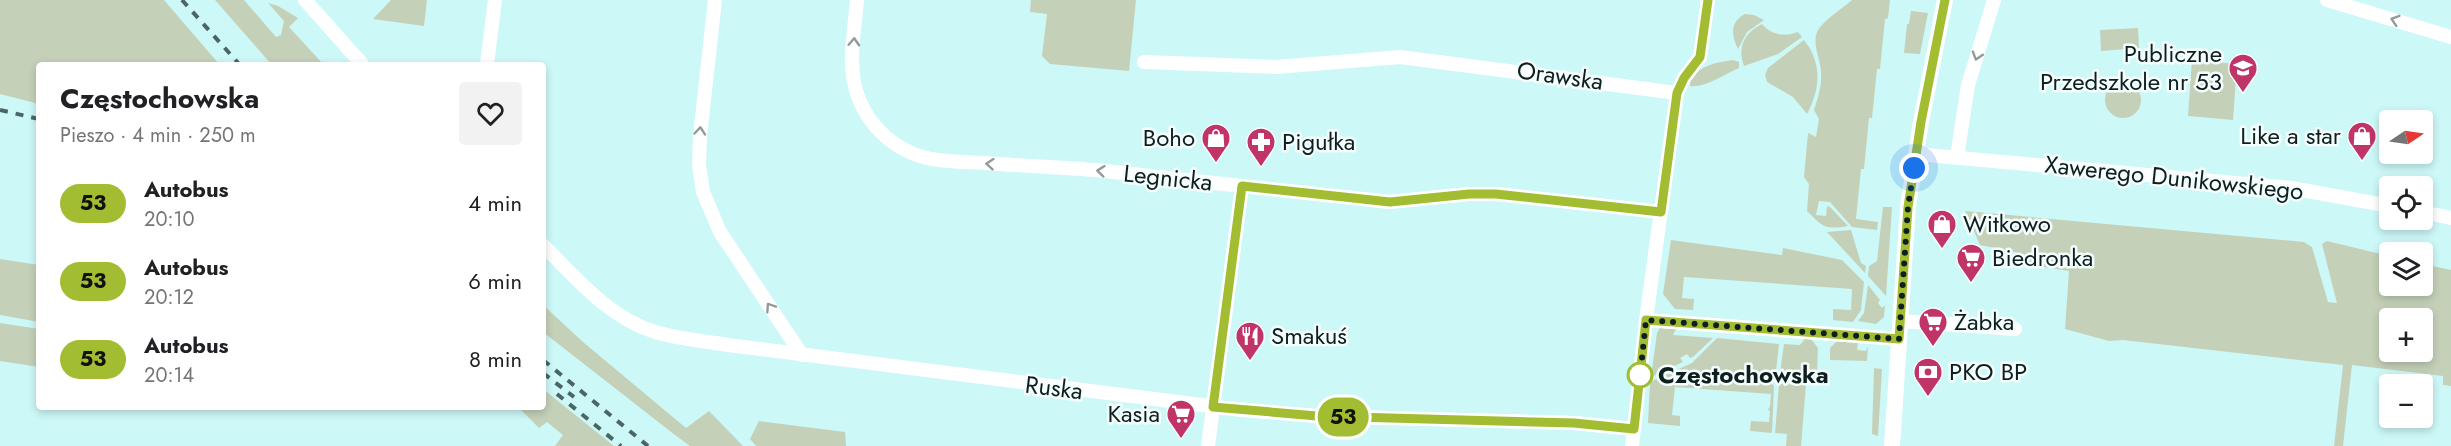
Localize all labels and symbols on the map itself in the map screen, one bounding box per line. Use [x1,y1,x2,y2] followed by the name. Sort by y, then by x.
[2390,15,2401,27] one-way arrow
[2040,36,2222,99] place label: Publiczne Przedszkole nr 53
[848,37,861,46] one-way arrow
[1972,50,1984,61] one-way arrow
[1515,52,1605,99] street label: Orawska
[2227,52,2259,94] school or university icon: Publiczne Przedszkole nr 53
[2379,110,2433,164] north arrow
[2240,118,2342,153] place label: Like a star
[1143,120,1195,155] place label: Boho
[2346,120,2378,162] shop icon: Like a star
[1200,122,1232,164] shop icon: Boho
[1282,124,1355,159] place label: Pigułka
[694,126,707,135] one-way arrow
[1245,126,1277,168] pharmacy icon: Pigułka
[2043,147,2305,208] street label: Xawerego Dunikowskiego
[1899,153,1929,183] your location
[1122,155,1214,200] street label: Legnicka
[985,157,994,170] one-way arrow
[1096,165,1105,177] one-way arrow
[1963,206,2051,241] place label: Witkowo
[1926,208,1958,250] shop icon: Witkowo
[1992,240,2093,275] place label: Biedronka
[1955,242,1987,284] supermarket icon: Biedronka
[766,302,777,313] one-way arrow
[1954,304,2014,339] place label: Żabka
[1917,306,1949,348] supermarket icon: Żabka
[1271,318,1347,353] place label: Smakuś
[1234,320,1266,362] restaurant icon: Smakuś
[1949,354,2027,389] place label: PKO BP
[1912,356,1944,398] bank icon: PKO BP
[1658,357,1829,392] place label: Częstochowska
[1627,362,1653,388] marker: Częstochowska
[1023,367,1085,408] street label: Ruska
[1107,396,1160,431] place label: Kasia
[1165,398,1197,440] supermarket icon: Kasia
[1316,398,1370,436] line badge: 53

